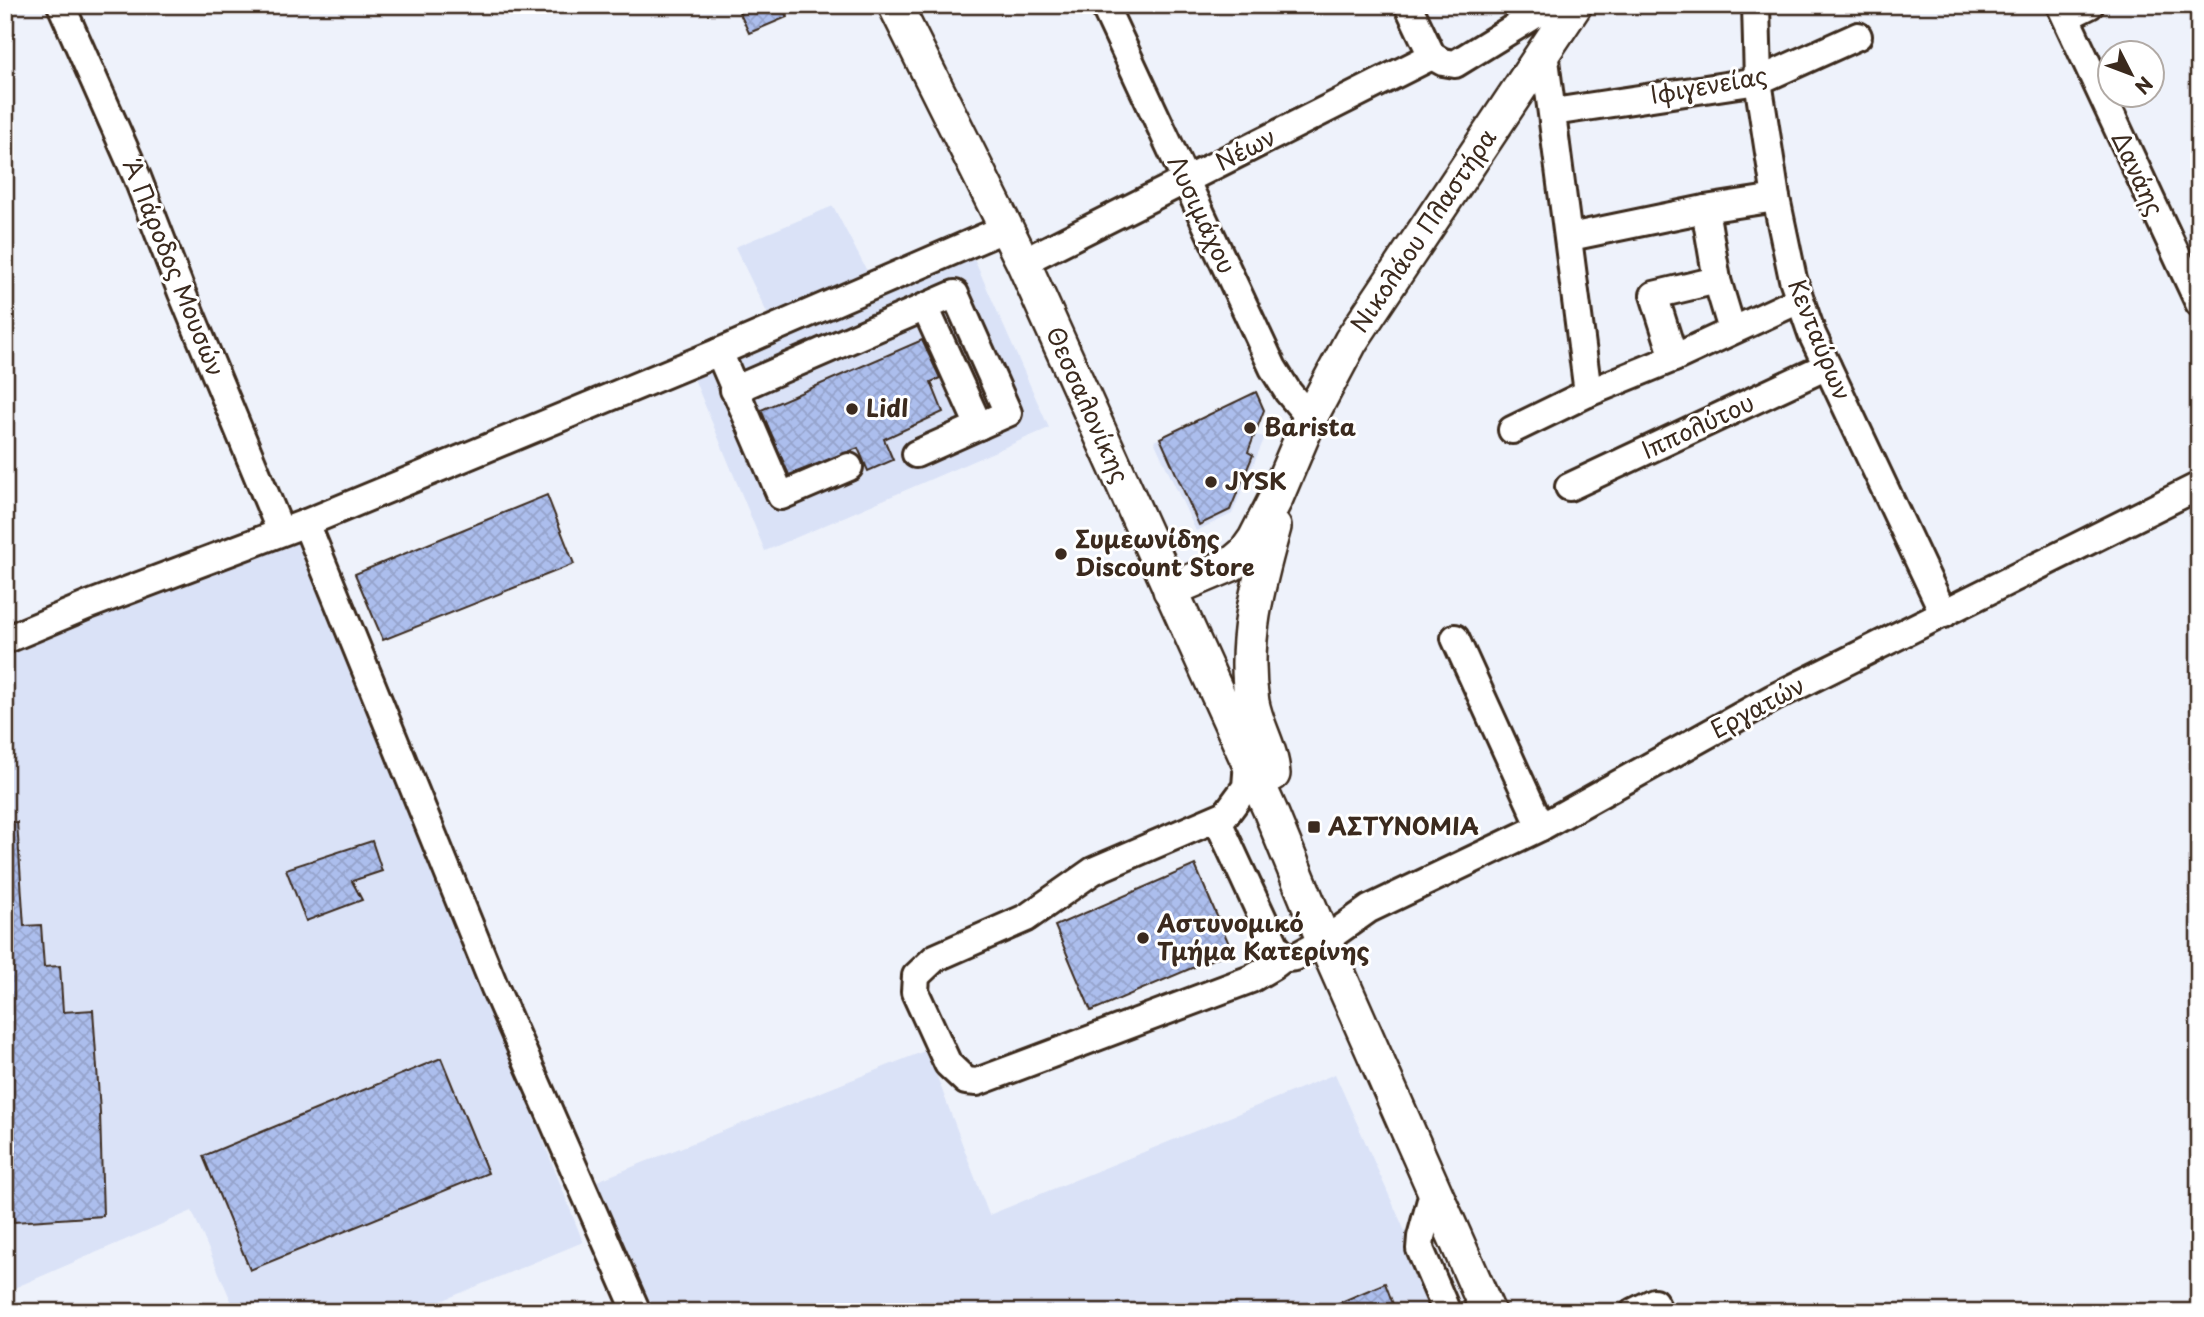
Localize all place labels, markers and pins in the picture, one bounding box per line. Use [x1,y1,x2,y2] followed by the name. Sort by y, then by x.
[866,389,908,425] place label: Lidl
[844,401,860,417] marker: Lidl
[1264,408,1357,444] place label: Barista
[1242,420,1258,436] marker: Barista
[1225,462,1287,498] place label: JYSK
[1203,474,1219,490] marker: JYSK
[1075,520,1255,584] place label: Συμεωνίδης Discount Store
[1053,546,1069,562] marker: Συμεωνίδης Discount Store
[1327,807,1479,843] place label: ΑΣΤΥΝΟΜΙΑ
[1306,819,1322,835] marker: ΑΣΤΥΝΟΜΙΑ
[1156,904,1370,968] place label: Αστυνομικό Τμήμα Κατερίνης
[1135,930,1151,946] marker: Αστυνομικό Τμήμα Κατερίνης

